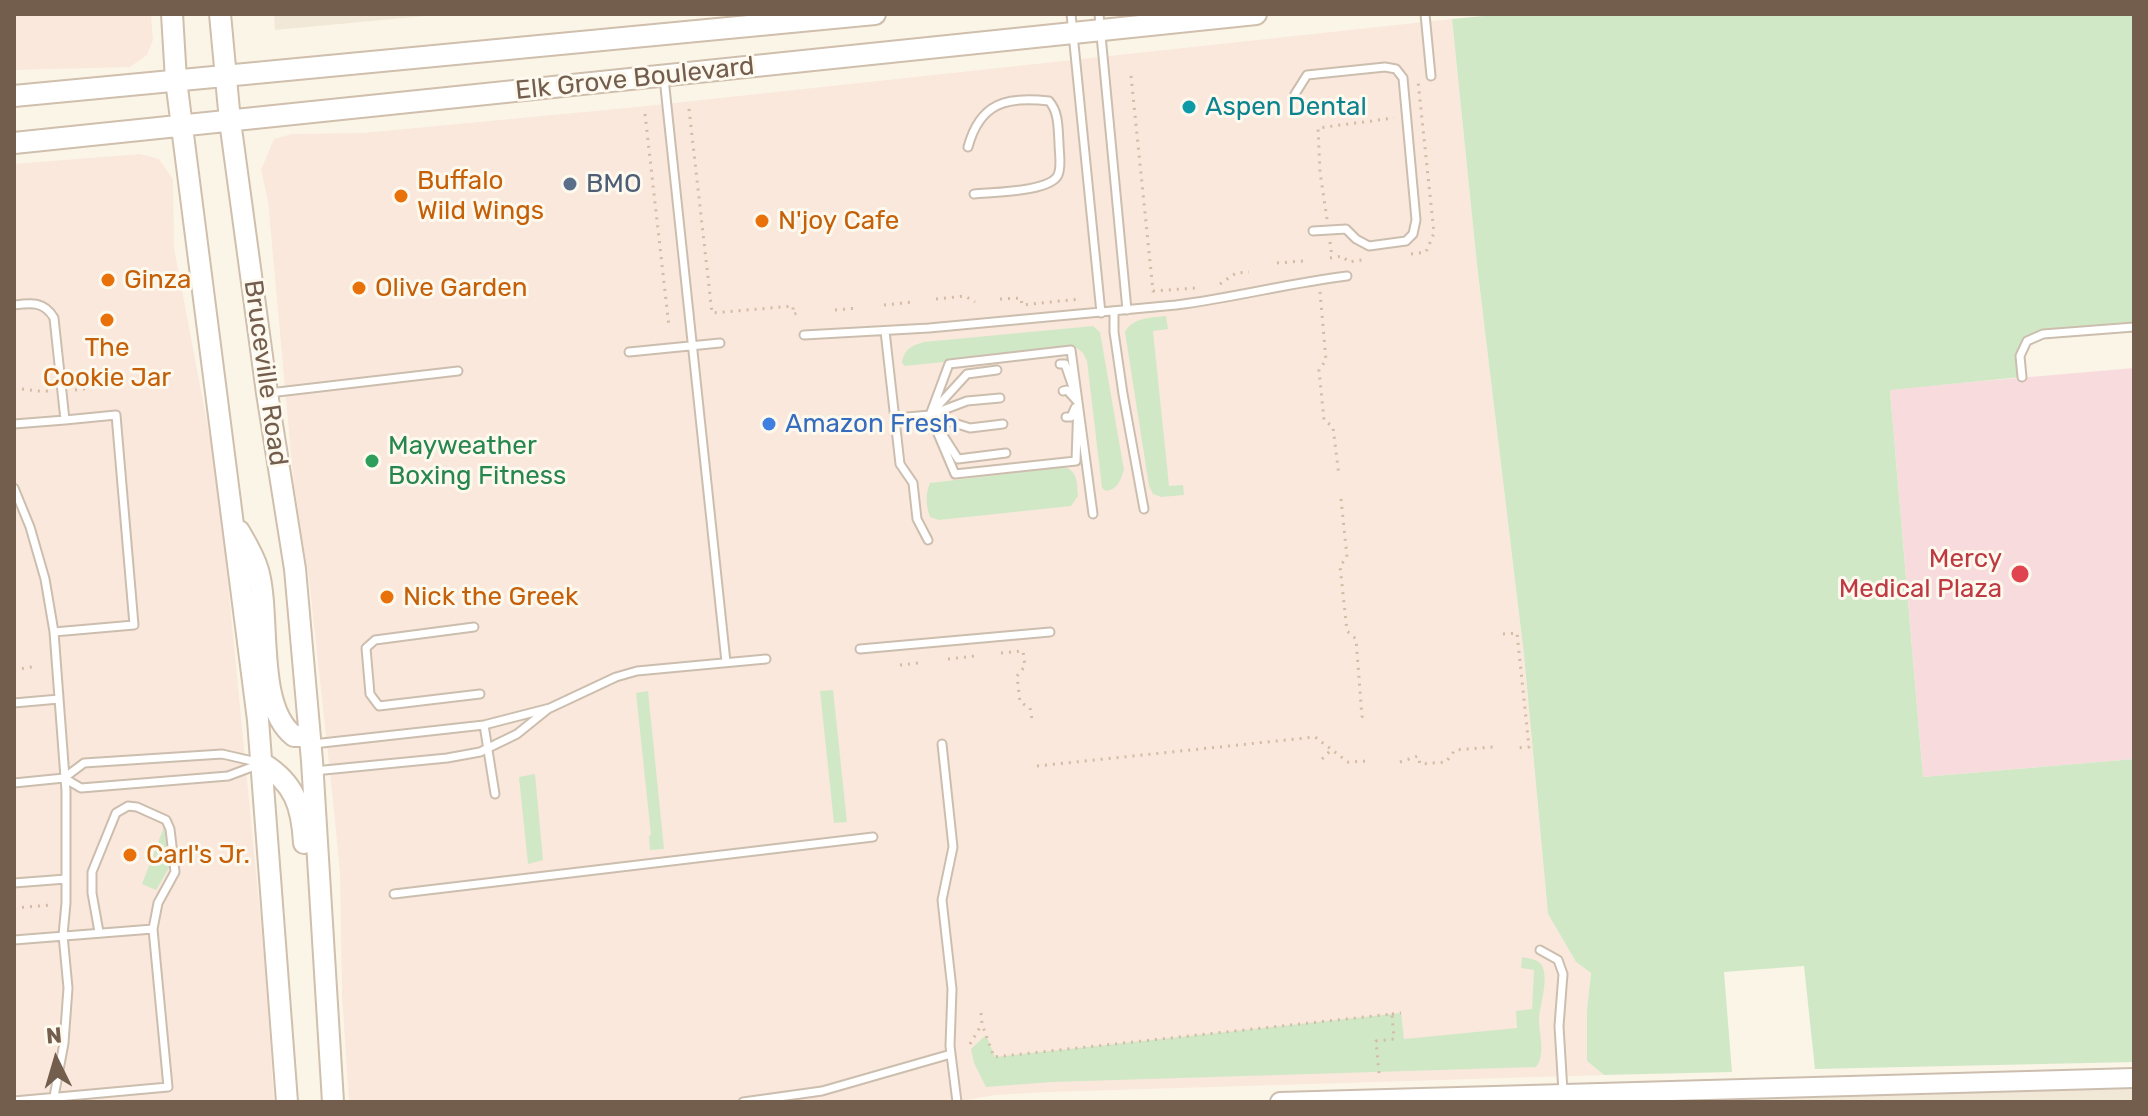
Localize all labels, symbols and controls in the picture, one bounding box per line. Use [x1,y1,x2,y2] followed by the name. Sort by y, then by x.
[514,51,756,107] street label: Elk Grove Boulevard
[1205,91,1367,123] place label: Aspen Dental
[1180,98,1198,116] marker: Aspen Dental
[417,165,544,226] place label: Buffalo Wild Wings
[586,168,642,200] place label: BMO
[561,175,579,193] marker: BMO
[392,187,410,205] marker: Buffalo Wild Wings
[778,205,899,237] place label: N'joy Cafe
[753,212,771,230] marker: N'joy Cafe
[124,264,191,296] place label: Ginza
[99,271,117,289] marker: Ginza
[375,272,528,304] place label: Olive Garden
[237,278,293,468] street label: Bruceville Road
[350,279,368,297] marker: Olive Garden
[98,311,116,329] marker: The Cookie Jar
[43,332,171,394] place label: The Cookie Jar
[785,408,958,440] place label: Amazon Fresh
[760,415,778,433] marker: Amazon Fresh
[388,430,566,492] place label: Mayweather Boxing Fitness
[363,452,381,470] marker: Mayweather Boxing Fitness
[1839,543,2002,604] place label: Mercy Medical Plaza
[2009,563,2031,585] marker: Mercy Medical Plaza
[403,581,578,613] place label: Nick the Greek
[378,588,396,606] marker: Nick the Greek
[146,839,250,871] place label: Carl's Jr.
[121,846,139,864] marker: Carl's Jr.
[16,1020,96,1100] north arrow
[45,1021,63,1050] text: N

